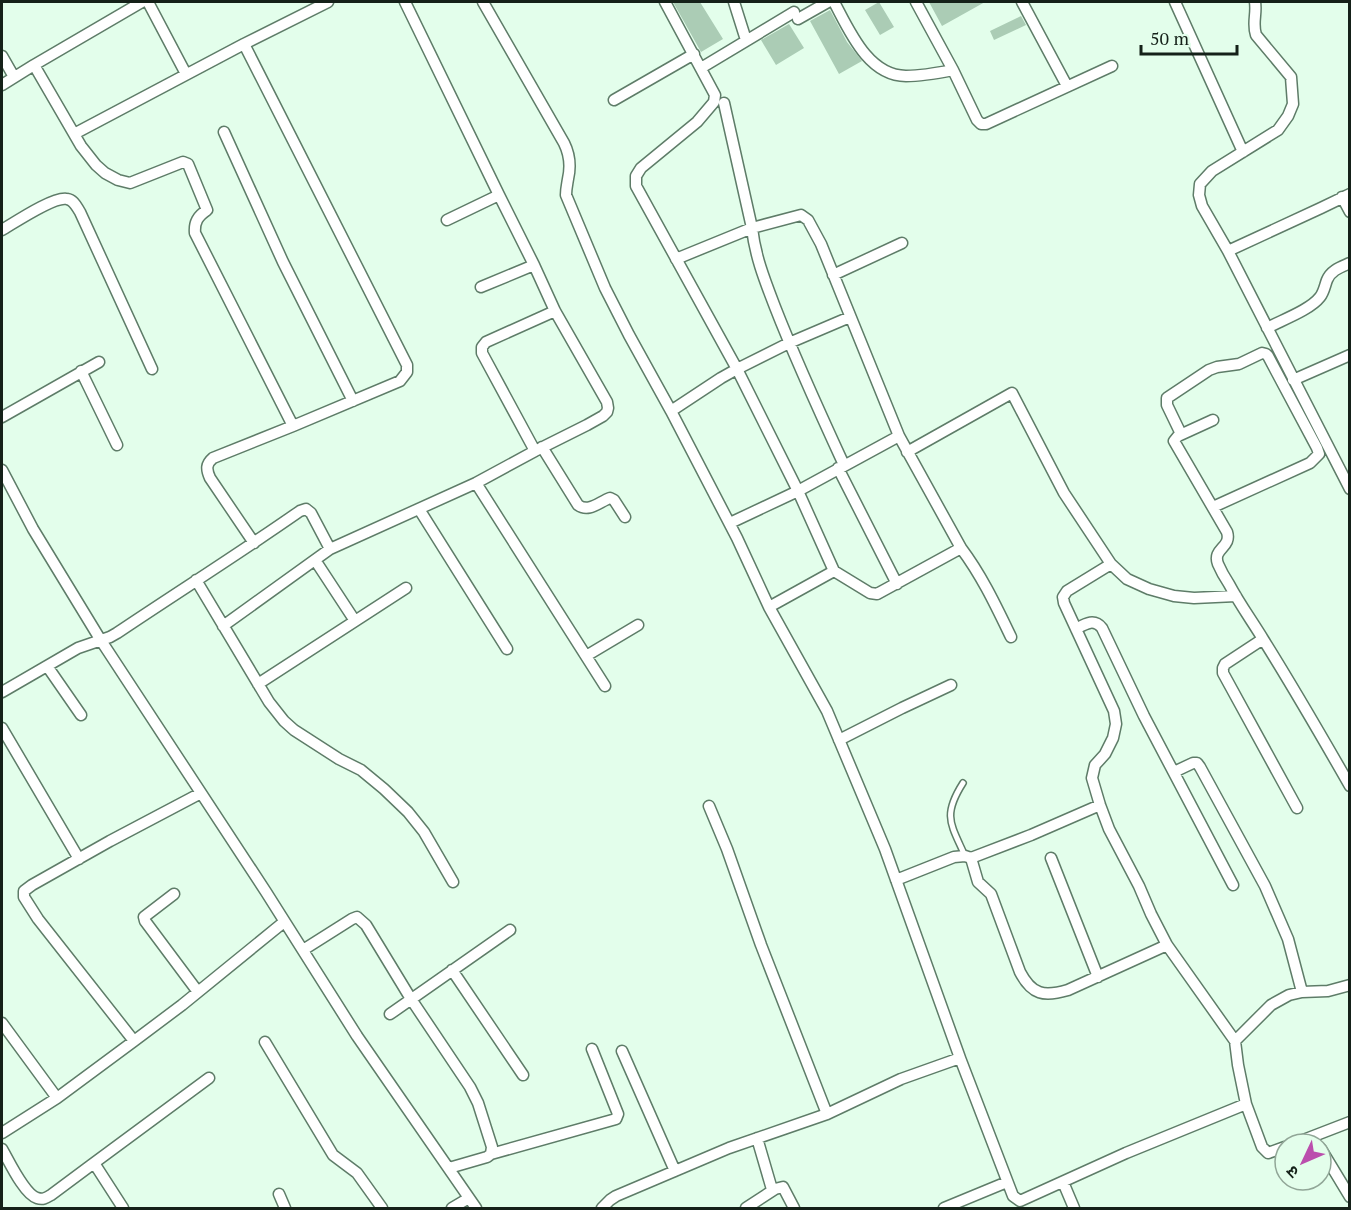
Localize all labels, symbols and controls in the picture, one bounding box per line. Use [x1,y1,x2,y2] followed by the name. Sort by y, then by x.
[1141,18,1237,56] scale bar
[1150,26,1190,50] text: 50 m
[1273,1132,1333,1192] north arrow
[1281,1161,1303,1183] text: उ

